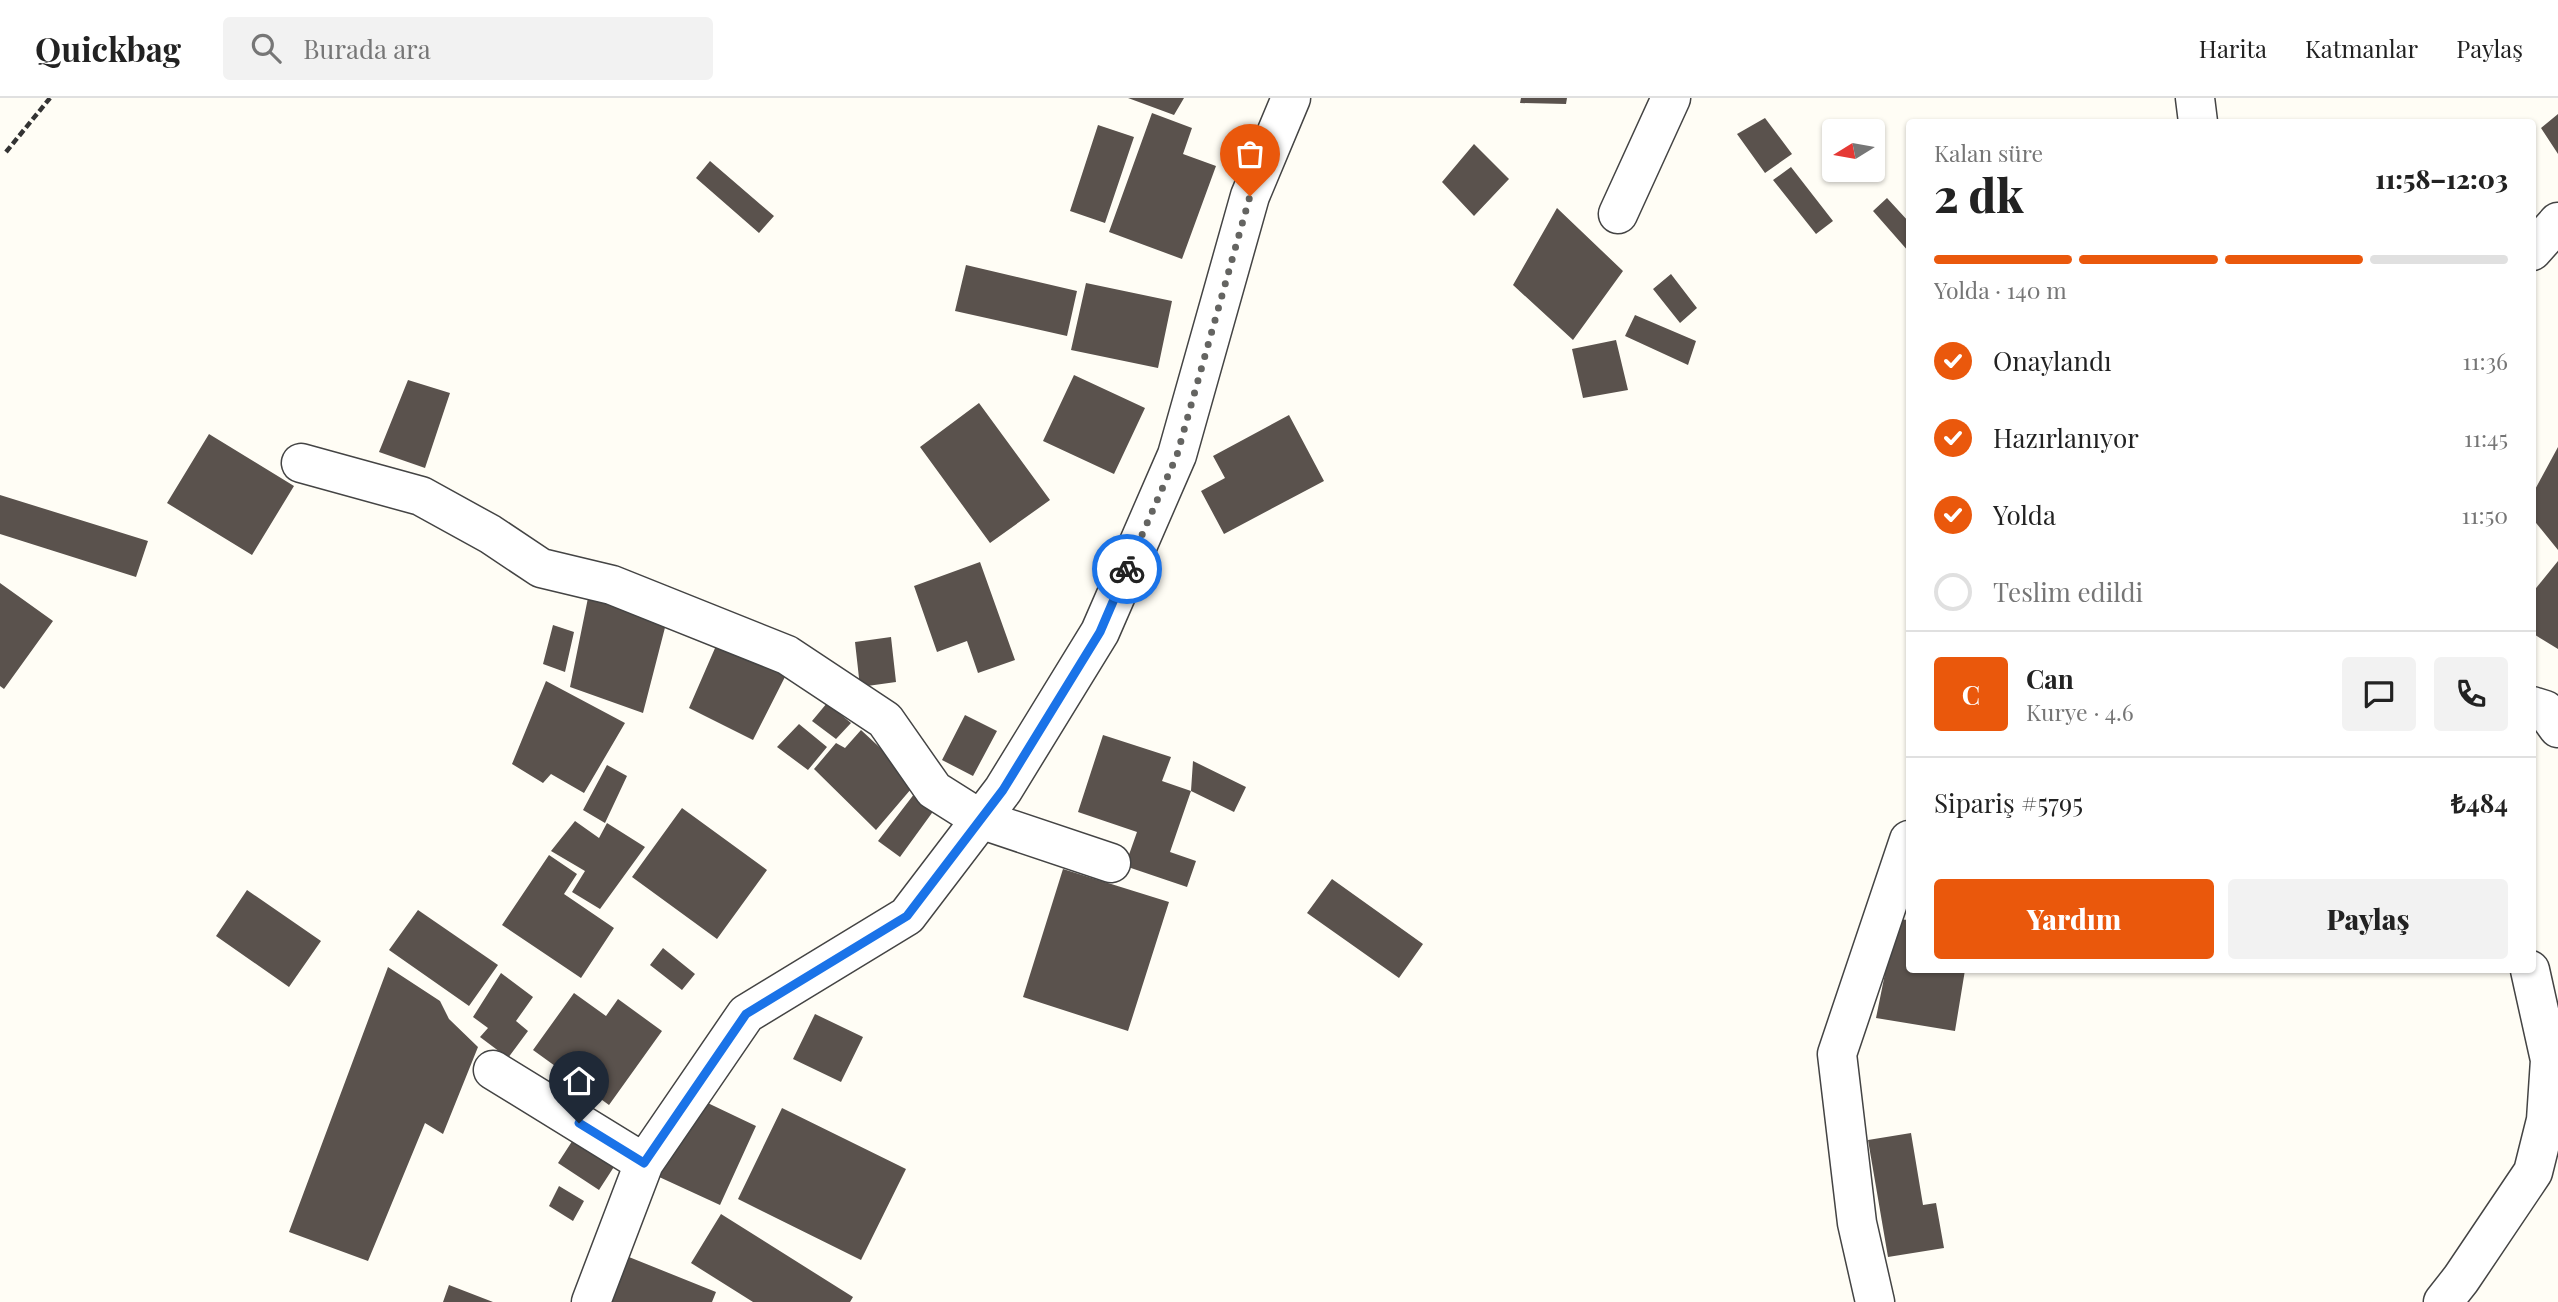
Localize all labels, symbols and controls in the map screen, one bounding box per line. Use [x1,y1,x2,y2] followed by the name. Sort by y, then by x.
[223,17,713,80] search box
[35,26,181,70] text: Quickbag
[247,29,285,67] icon: search
[303,31,431,66] text: Burada ara
[2199,32,2267,64] text: Harita
[2305,32,2418,64] text: Katmanlar
[2456,32,2523,64] text: Paylaş
[1822,119,1885,182] north arrow
[1822,119,1885,182] map controls
[1220,124,1280,196] pin
[1231,135,1269,173] icon: bag
[1934,137,2043,168] text: Kalan süre
[2375,161,2508,196] text: 11:58–12:03
[1934,163,2024,225] text: 2 dk
[1934,274,2067,305] text: Yolda · 140 m
[1934,342,1972,380] icon: check
[1993,343,2112,378] text: Onaylandı
[2463,345,2508,376] text: 11:36
[1934,419,1972,457] icon: check
[1993,420,2139,455] text: Hazırlanıyor
[2464,422,2508,453] text: 11:45
[1934,496,1972,534] icon: check
[1993,497,2056,532] text: Yolda
[2462,499,2508,530] text: 11:50
[1092,534,1162,604] courier
[1108,550,1146,588] icon: bike
[1993,574,2143,609] text: Teslim edildi
[2342,657,2416,731] button: chat
[2434,657,2508,731] button: phone
[2026,661,2074,696] text: Can
[1962,677,1980,712] text: C
[2026,696,2134,727] text: Kurye · 4.6
[1934,785,2083,820] text: Sipariş #5795
[2451,785,2508,820] text: ₺484
[1934,879,2214,959] button: Yardım
[2228,879,2508,959] button: Paylaş
[549,1051,609,1123] pin
[560,1062,598,1100] icon: home

